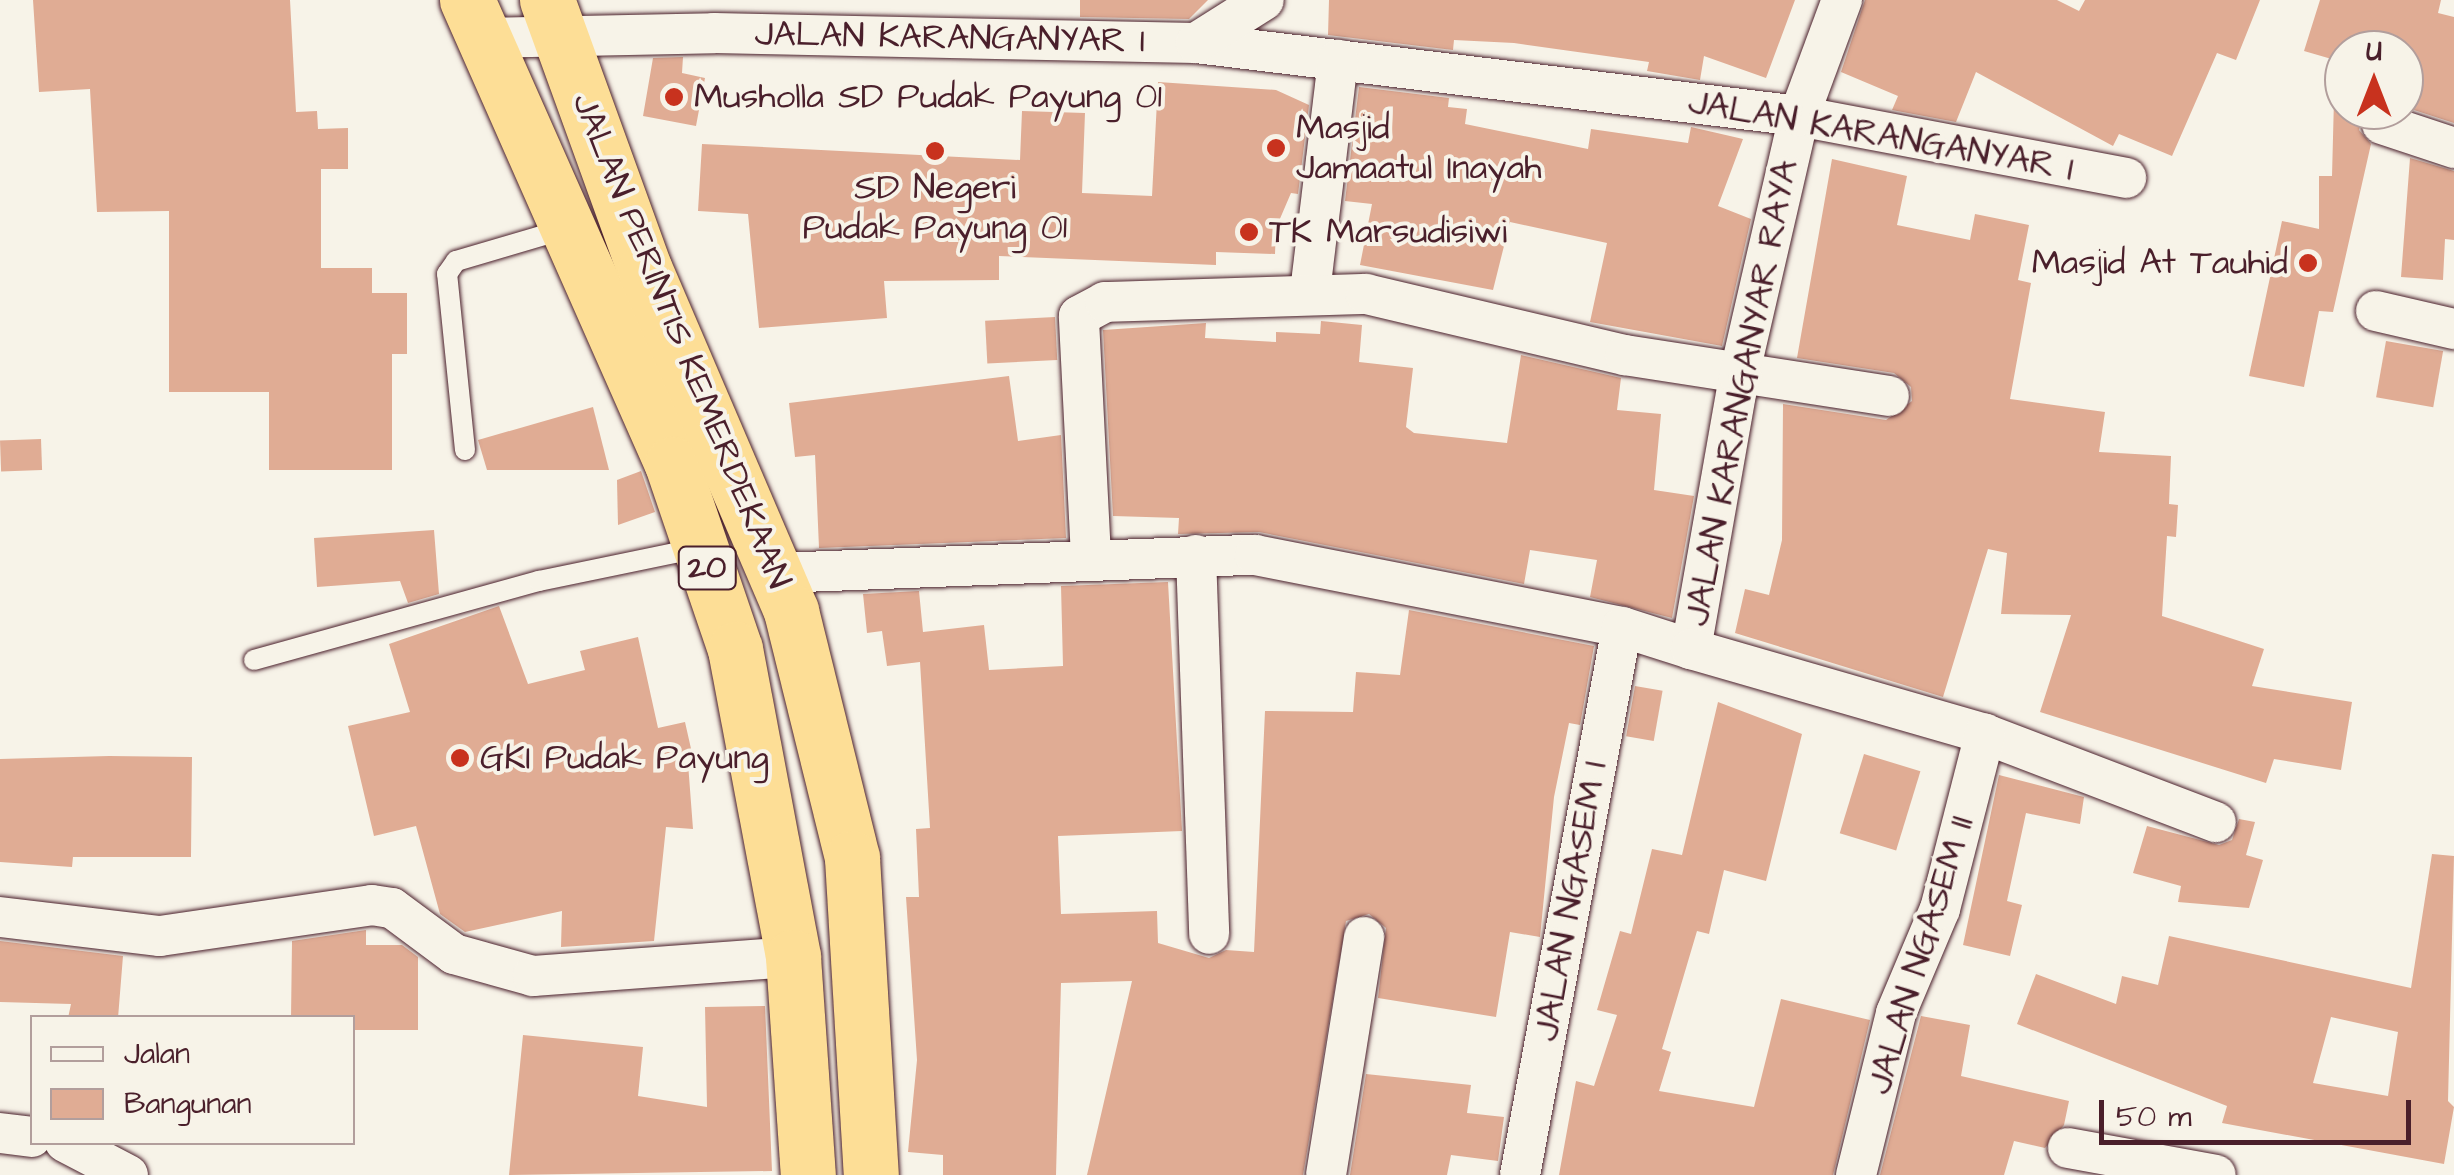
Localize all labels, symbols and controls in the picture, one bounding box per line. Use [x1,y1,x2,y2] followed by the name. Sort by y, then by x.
[754,14,1146,62] street label: JALAN KARANGANYAR I
[2324,30,2424,130] north arrow
[2366,32,2382,71] text: U
[694,76,1162,118] place label: Musholla SD Pudak Payung 01
[1685,81,2077,191] street label: JALAN KARANGANYAR I
[663,86,685,108] marker: Musholla SD Pudak Payung 01
[562,87,800,595] street label: JALAN PERINTIS KEMERDEKAAN
[1296,107,1542,189] place label: Masjid Jamaatul Inayah
[1265,137,1287,159] marker: Masjid Jamaatul Inayah
[924,140,946,162] marker: SD Negeri Pudak Payung 01
[1676,157,1808,629] street label: JALAN KARANGANYAR RAYA
[803,167,1067,249] place label: SD Negeri Pudak Payung 01
[1269,211,1507,253] place label: TK Marsudisiwi
[1238,221,1260,243] marker: TK Marsudisiwi
[2032,242,2288,284] place label: Masjid At Tauhid
[2297,252,2319,274] marker: Masjid At Tauhid
[677,541,737,595] road number: 20
[480,737,769,779] place label: GKI Pudak Payung
[449,747,471,769] marker: GKI Pudak Payung
[1526,758,1616,1044] street label: JALAN NGASEM I
[1859,811,1983,1099] street label: JALAN NGASEM II
[30,1015,355,1145] legend
[124,1033,190,1075] text: Jalan
[2104,1080,2416,1142] scale bar
[124,1083,252,1125] text: Bangunan
[2116,1096,2192,1138] text: 50 m

